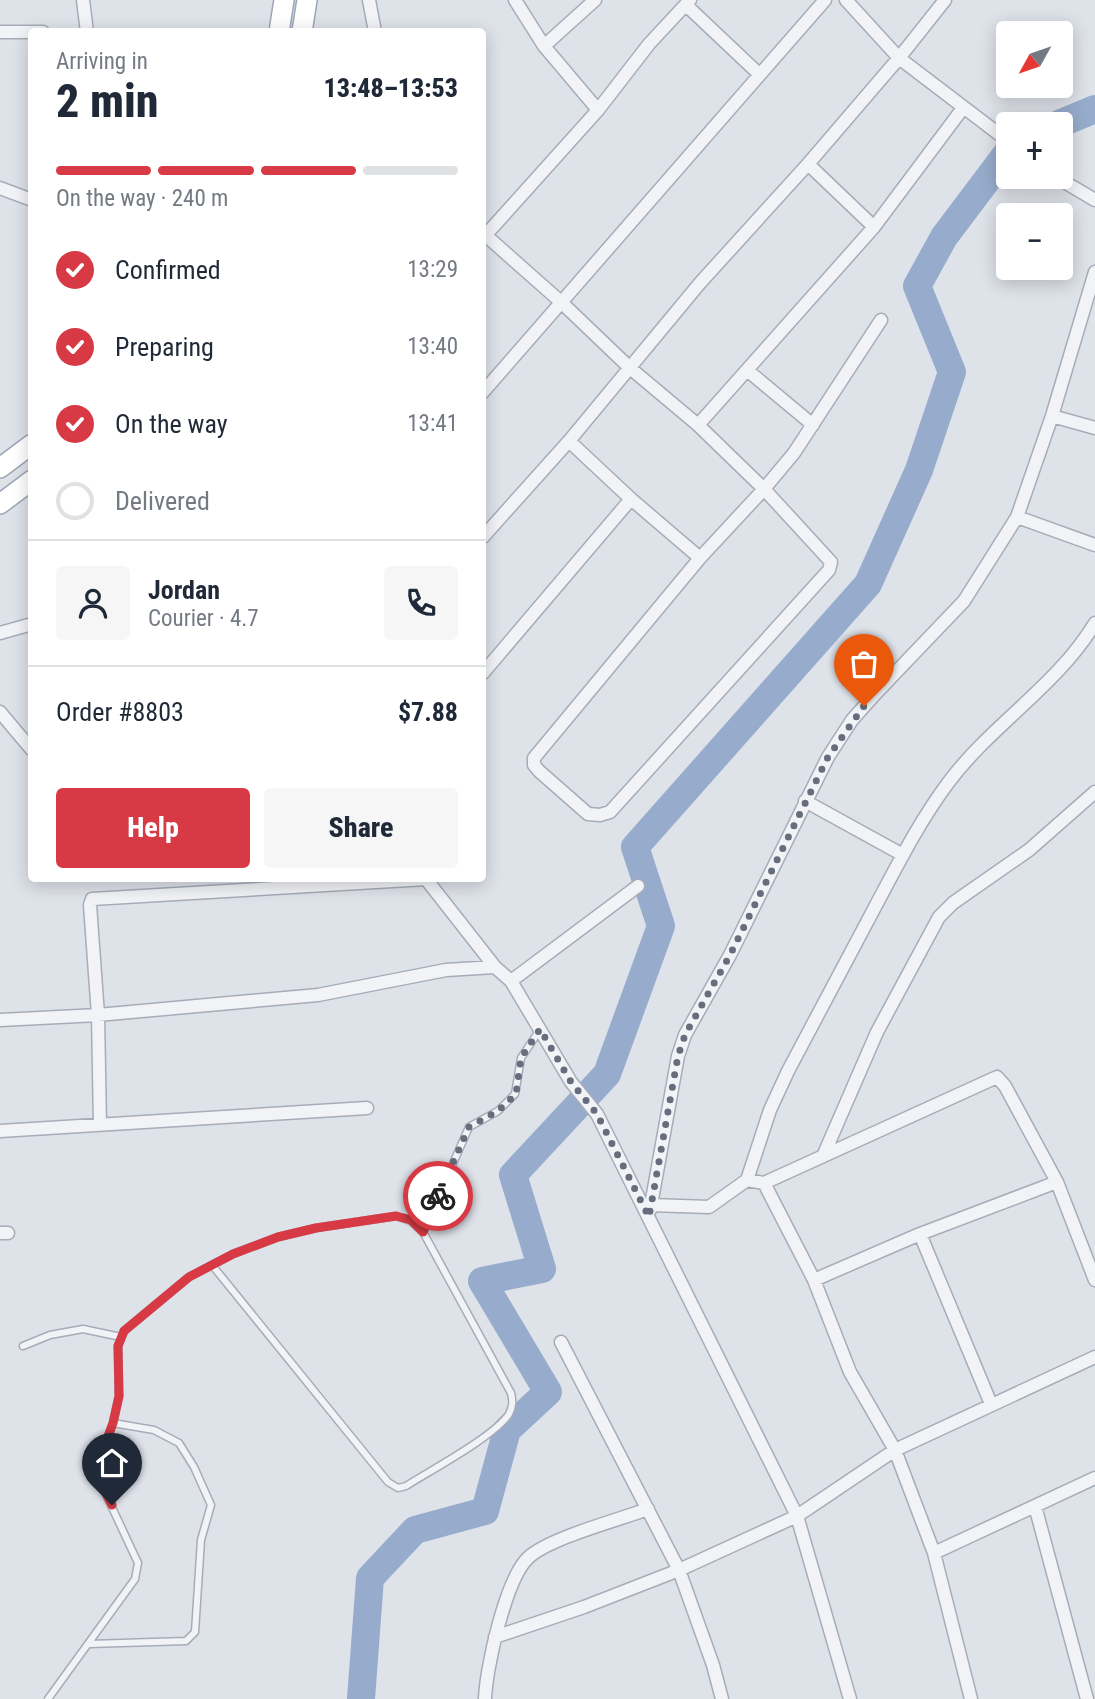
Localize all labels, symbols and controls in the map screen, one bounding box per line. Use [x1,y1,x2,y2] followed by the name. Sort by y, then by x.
[996,21,1073,98] north arrow
[996,21,1073,280] map controls
[56,48,148,75] text: Arriving in
[324,73,458,103] text: 13:48–13:53
[56,74,159,128] text: 2 min
[996,112,1073,189] button: +
[56,185,228,212] text: On the way · 240 m
[996,203,1073,280] button: −
[56,251,94,289] icon: check
[115,255,221,285] text: Confirmed
[407,256,458,283] text: 13:29
[56,328,94,366] icon: check
[115,332,214,362] text: Preparing
[407,333,458,360] text: 13:40
[56,405,94,443] icon: check
[115,409,228,439] text: On the way
[407,410,458,437] text: 13:41
[115,486,210,516] text: Delivered
[56,566,130,640] button: person
[384,566,458,640] button: phone
[148,575,220,605] text: Jordan
[148,605,259,632] text: Courier · 4.7
[834,634,894,706] pin
[845,645,883,683] icon: bag
[56,697,184,727] text: Order #8803
[398,697,458,727] text: $7.88
[56,788,250,868] button: Help
[264,788,458,868] button: Share
[403,1161,473,1231] courier
[419,1177,457,1215] icon: bike
[82,1433,142,1505] pin
[93,1444,131,1482] icon: home

